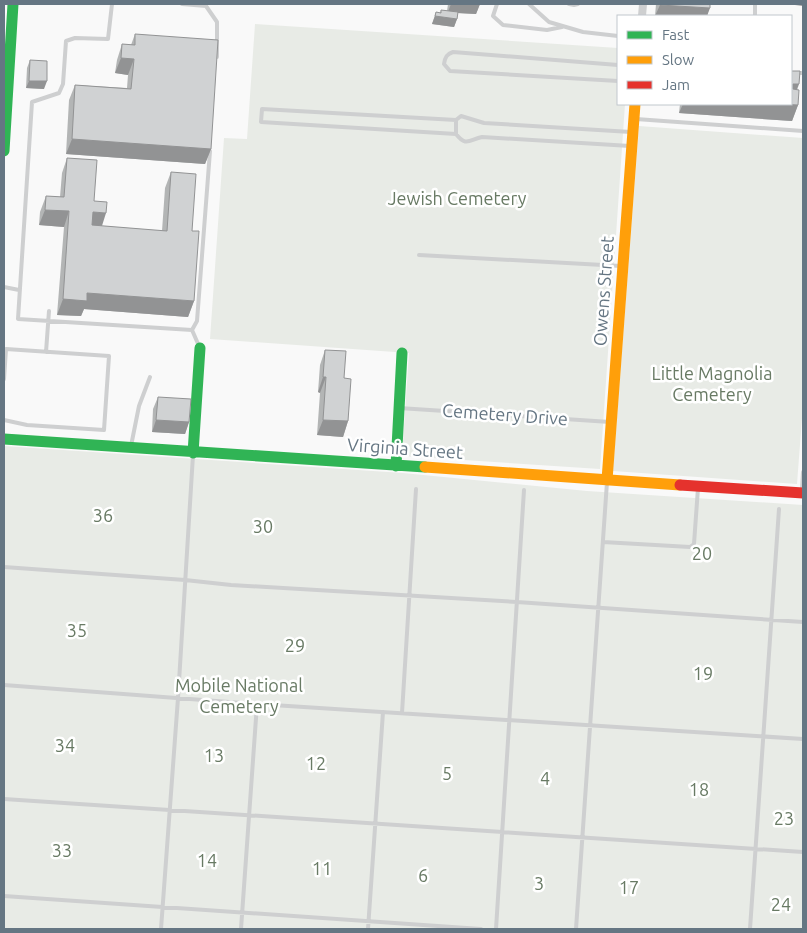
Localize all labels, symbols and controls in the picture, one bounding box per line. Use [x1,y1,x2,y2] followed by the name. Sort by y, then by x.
[617,15,792,105] legend
[662,26,690,43] text: Fast
[662,51,695,68] text: Slow
[662,76,690,93] text: Jam
[388,188,527,208] park label: Jewish Cemetery
[589,235,617,347] street label: Owens Street
[652,363,772,404] park label: Little Magnolia Cemetery
[442,400,569,428] street label: Cemetery Drive
[346,434,464,462] street label: Virginia Street
[93,505,113,525] park label: 36
[253,516,273,536] park label: 30
[692,543,712,563] park label: 20
[67,620,87,640] park label: 35
[285,635,305,655] park label: 29
[693,663,713,683] park label: 19
[175,675,303,716] park label: Mobile National Cemetery
[55,735,75,755] park label: 34
[204,745,224,765] park label: 13
[306,753,326,773] park label: 12
[442,763,452,783] park label: 5
[540,768,550,788] park label: 4
[689,779,709,799] park label: 18
[774,808,794,828] park label: 23
[52,840,72,860] park label: 33
[197,850,217,870] park label: 14
[312,858,332,878] park label: 11
[418,865,428,885] park label: 6
[534,873,544,893] park label: 3
[619,877,639,897] park label: 17
[771,894,791,914] park label: 24

